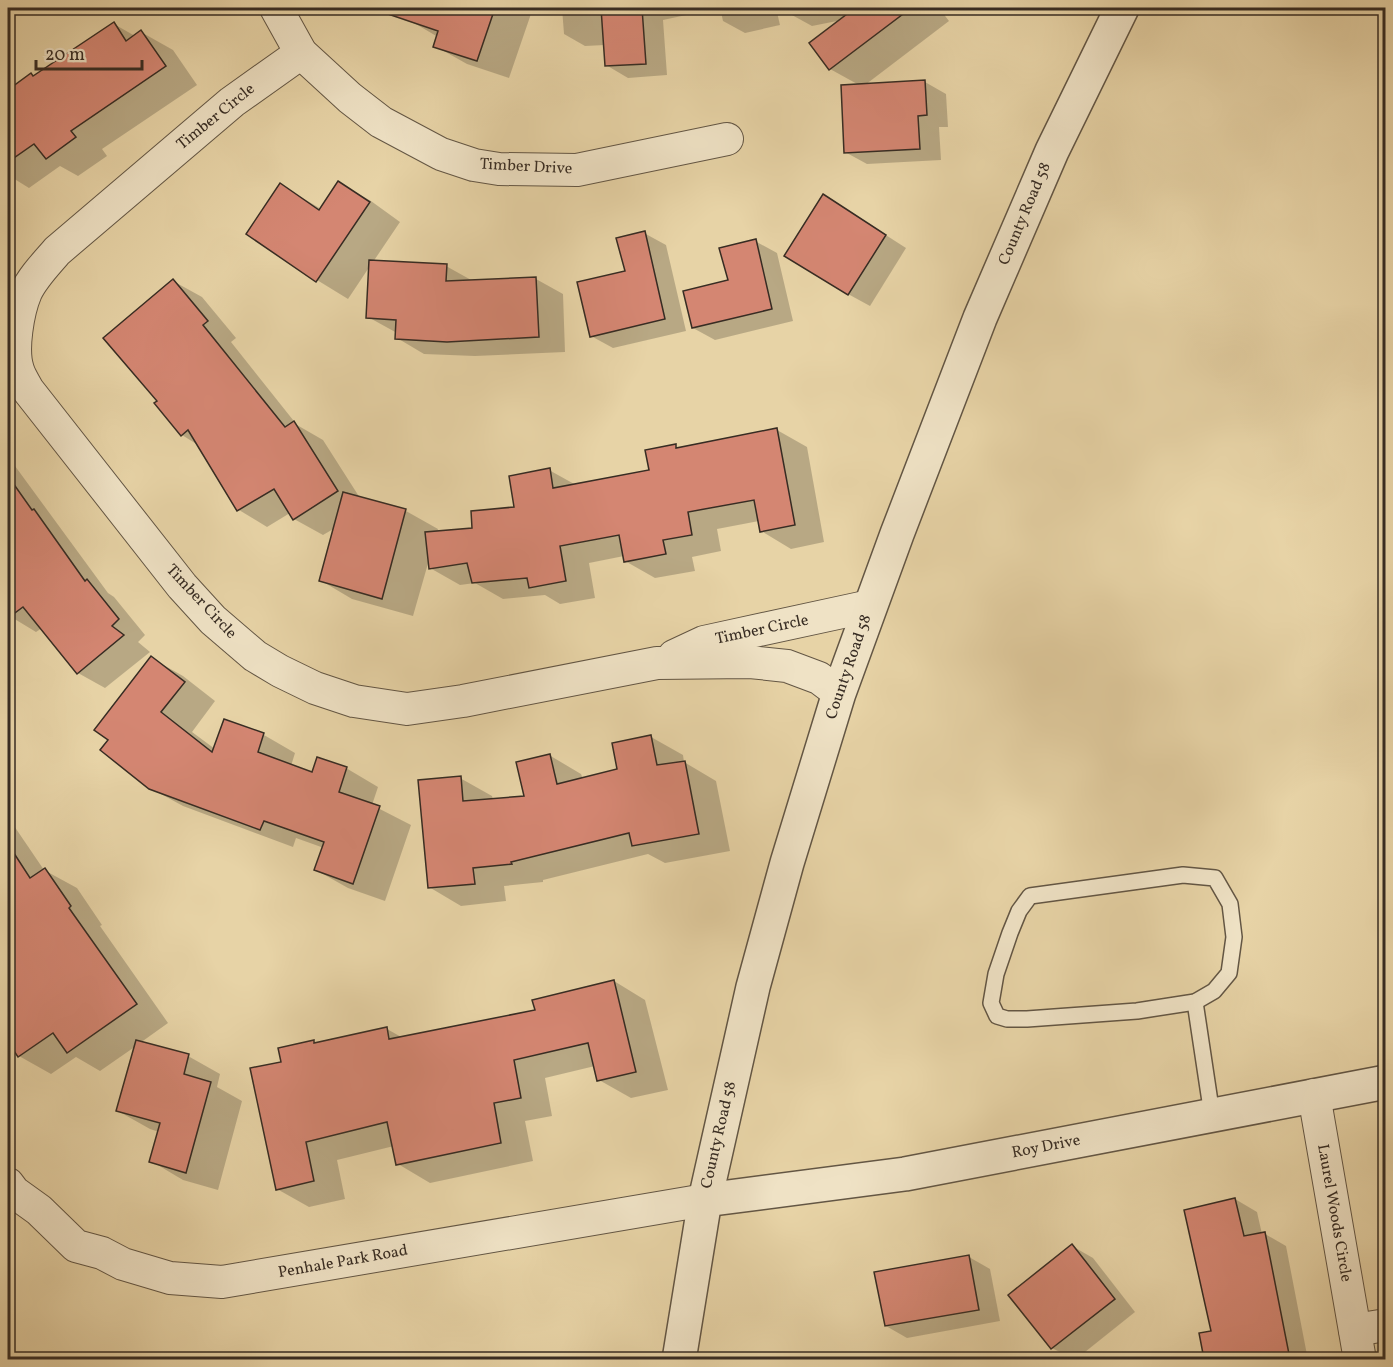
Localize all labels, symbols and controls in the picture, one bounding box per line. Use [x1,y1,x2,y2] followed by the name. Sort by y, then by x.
[36,33,142,71] scale bar
[45,43,85,68] text: 20 m
[172,79,260,155] street label: Timber Circle
[479,154,573,180] street label: Timber Drive
[993,159,1057,269] street label: County Road 58
[161,560,241,644] street label: Timber Circle
[713,609,811,651] street label: Timber Circle
[821,612,877,722] street label: County Road 58
[696,1079,742,1191] street label: County Road 58
[1010,1130,1082,1164] street label: Roy Drive
[1311,1142,1357,1284] street label: Laurel Woods Circle
[276,1240,410,1284] street label: Penhale Park Road

